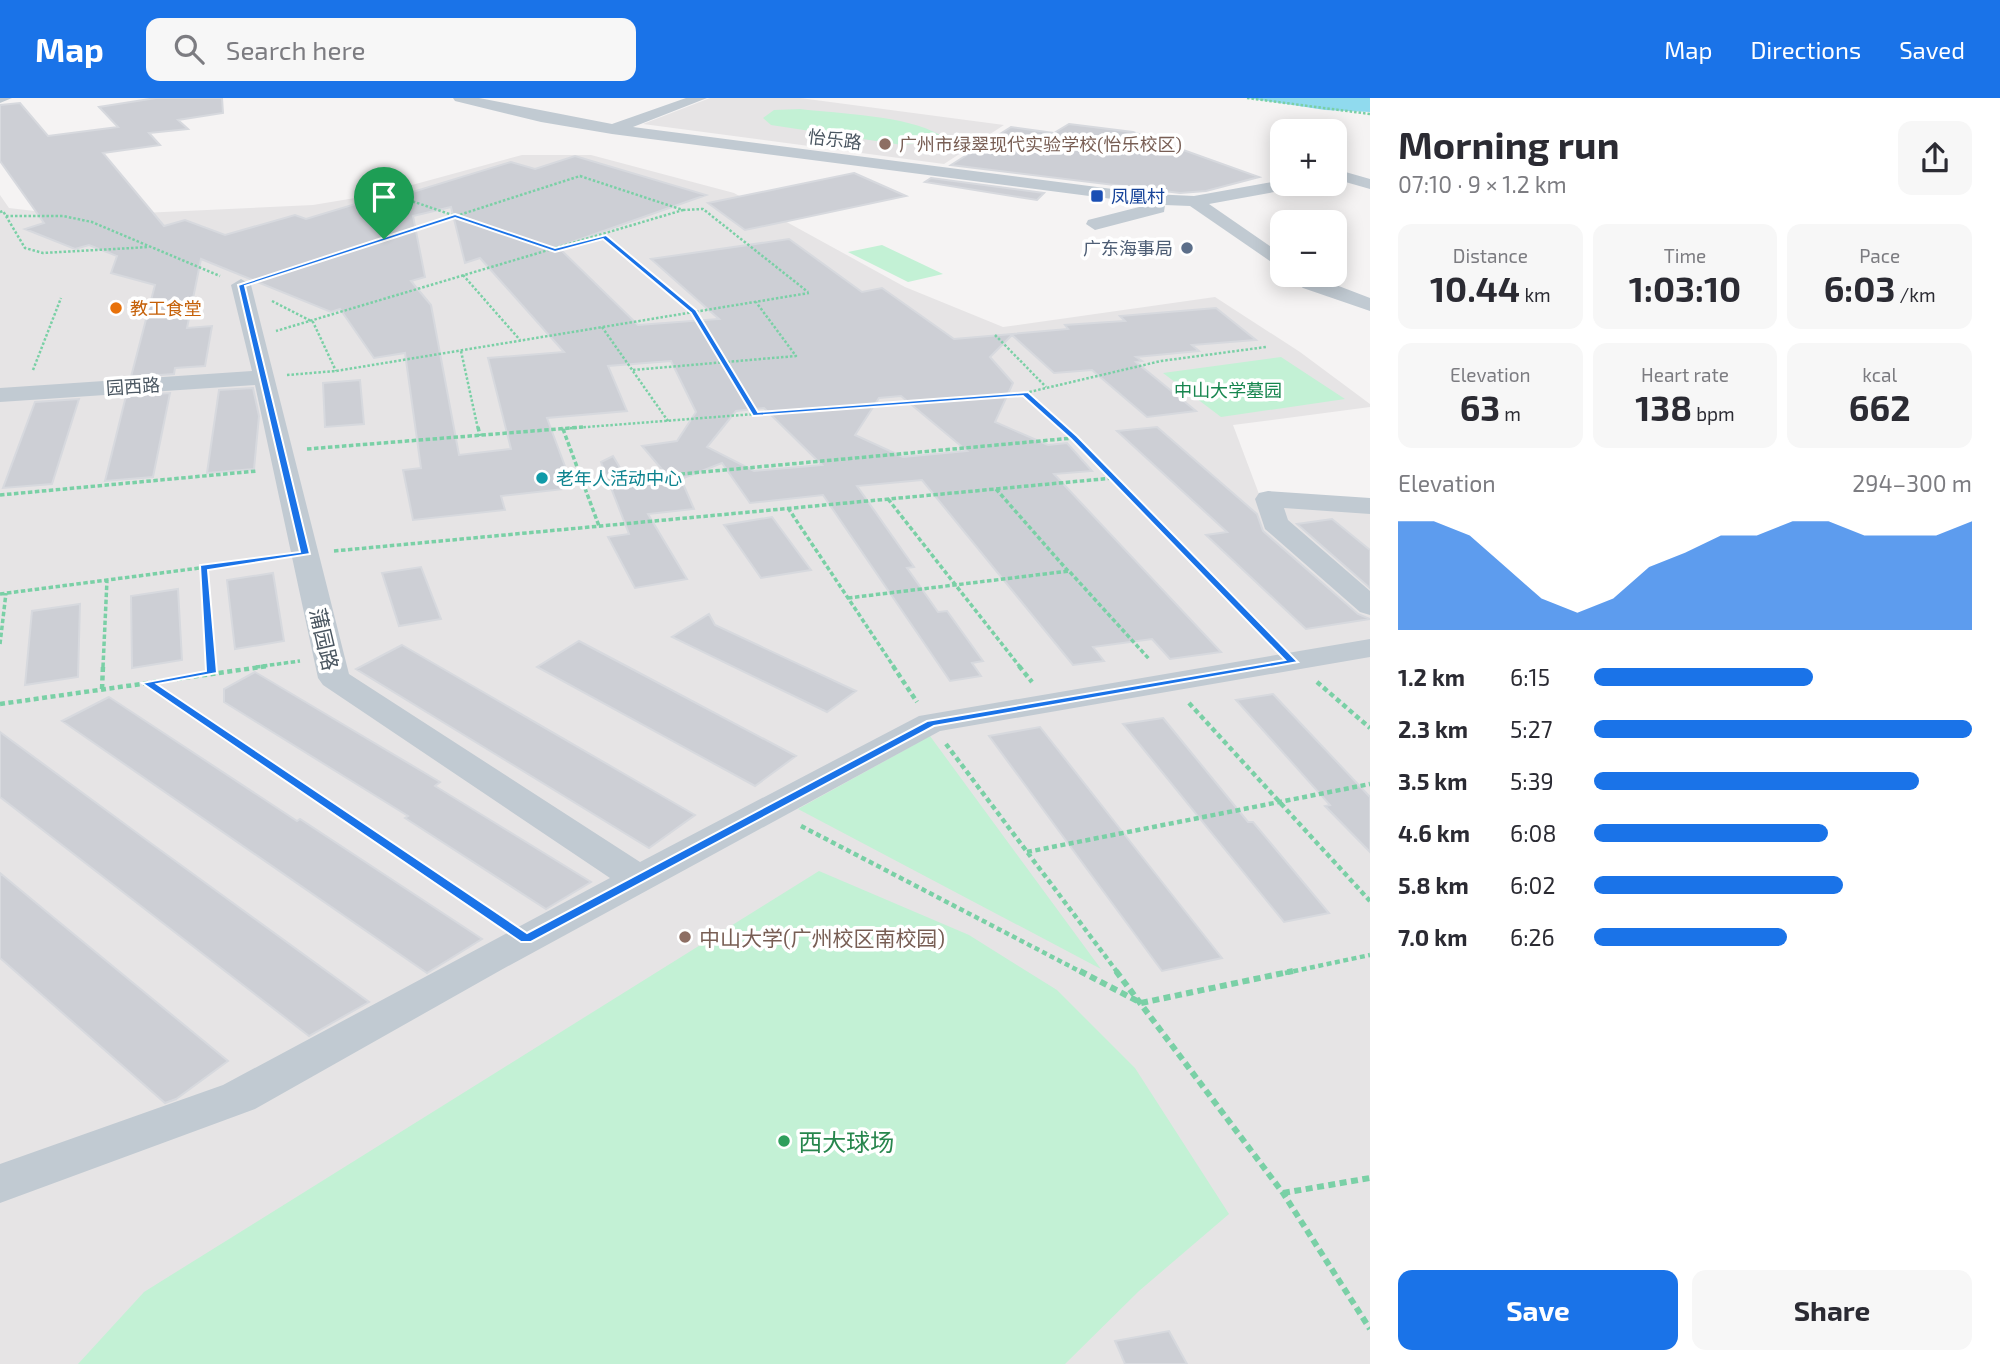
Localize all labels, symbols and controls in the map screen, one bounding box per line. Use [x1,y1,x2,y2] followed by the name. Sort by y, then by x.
[146,18,636,81] search box
[35,29,104,69] text: Map
[170,30,208,68] icon: search
[226,34,365,65] text: Search here
[1664,35,1712,64] text: Map
[1750,35,1861,64] text: Directions
[1899,35,1965,64] text: Saved
[1270,119,1347,287] map controls
[1270,119,1347,196] button: +
[1398,121,1619,167] text: Morning run
[1898,121,1972,195] button: share
[807,125,863,153] street label: 怡乐路
[899,133,1182,155] place label: 广州市绿翠现代实验学校(怡乐校区)
[877,136,893,152] marker: 广州市绿翠现代实验学校(怡乐校区)
[354,167,414,239] pin
[1398,170,1567,198] text: 07:10 · 9 × 1.2 km
[365,178,403,216] icon: arrive
[1111,185,1165,207] place label: 凤凰村
[1089,188,1105,204] marker: 凤凰村
[1270,210,1347,287] button: −
[1083,237,1173,259] place label: 广东海事局
[1179,240,1195,256] marker: 广东海事局
[1453,244,1528,267] text: Distance
[1664,244,1706,267] text: Time
[1859,244,1900,267] text: Pace
[1430,267,1520,309] text: 10.44
[1629,267,1741,309] text: 1:03:10
[1824,267,1895,309] text: 6:03
[1520,283,1551,306] text: km
[1895,283,1936,306] text: /km
[130,297,202,319] place label: 教工食堂
[108,300,124,316] marker: 教工食堂
[1450,363,1531,386] text: Elevation
[1641,363,1729,386] text: Heart rate
[1862,363,1897,386] text: kcal
[105,373,161,399] street label: 园西路
[1174,379,1282,401] park label: 中山大学墓园
[1460,386,1500,428] text: 63
[1635,386,1692,428] text: 138
[1849,386,1910,428] text: 662
[1500,402,1521,425] text: m
[1692,402,1735,425] text: bpm
[556,467,682,489] place label: 老年人活动中心
[1398,469,1496,497] text: Elevation
[1852,469,1972,497] text: 294–300 m
[534,470,550,486] marker: 老年人活动中心
[306,605,344,673] street label: 蒲园路
[1398,663,1465,691] text: 1.2 km
[1510,663,1550,691] text: 6:15
[1398,715,1468,743] text: 2.3 km
[1510,715,1552,743] text: 5:27
[1398,767,1467,795] text: 3.5 km
[1510,767,1554,795] text: 5:39
[1398,819,1470,847] text: 4.6 km
[1510,819,1556,847] text: 6:08
[1398,871,1469,899] text: 5.8 km
[1510,871,1555,899] text: 6:02
[1398,923,1467,951] text: 7.0 km
[1510,923,1555,951] text: 6:26
[699,925,945,950] place label: 中山大学(广州校区南校园)
[677,929,693,945] marker: 中山大学(广州校区南校园)
[798,1127,894,1156] place label: 西大球场
[776,1133,792,1149] marker: 西大球场
[1398,1270,1678,1350] button: Save
[1692,1270,1972,1350] button: Share

